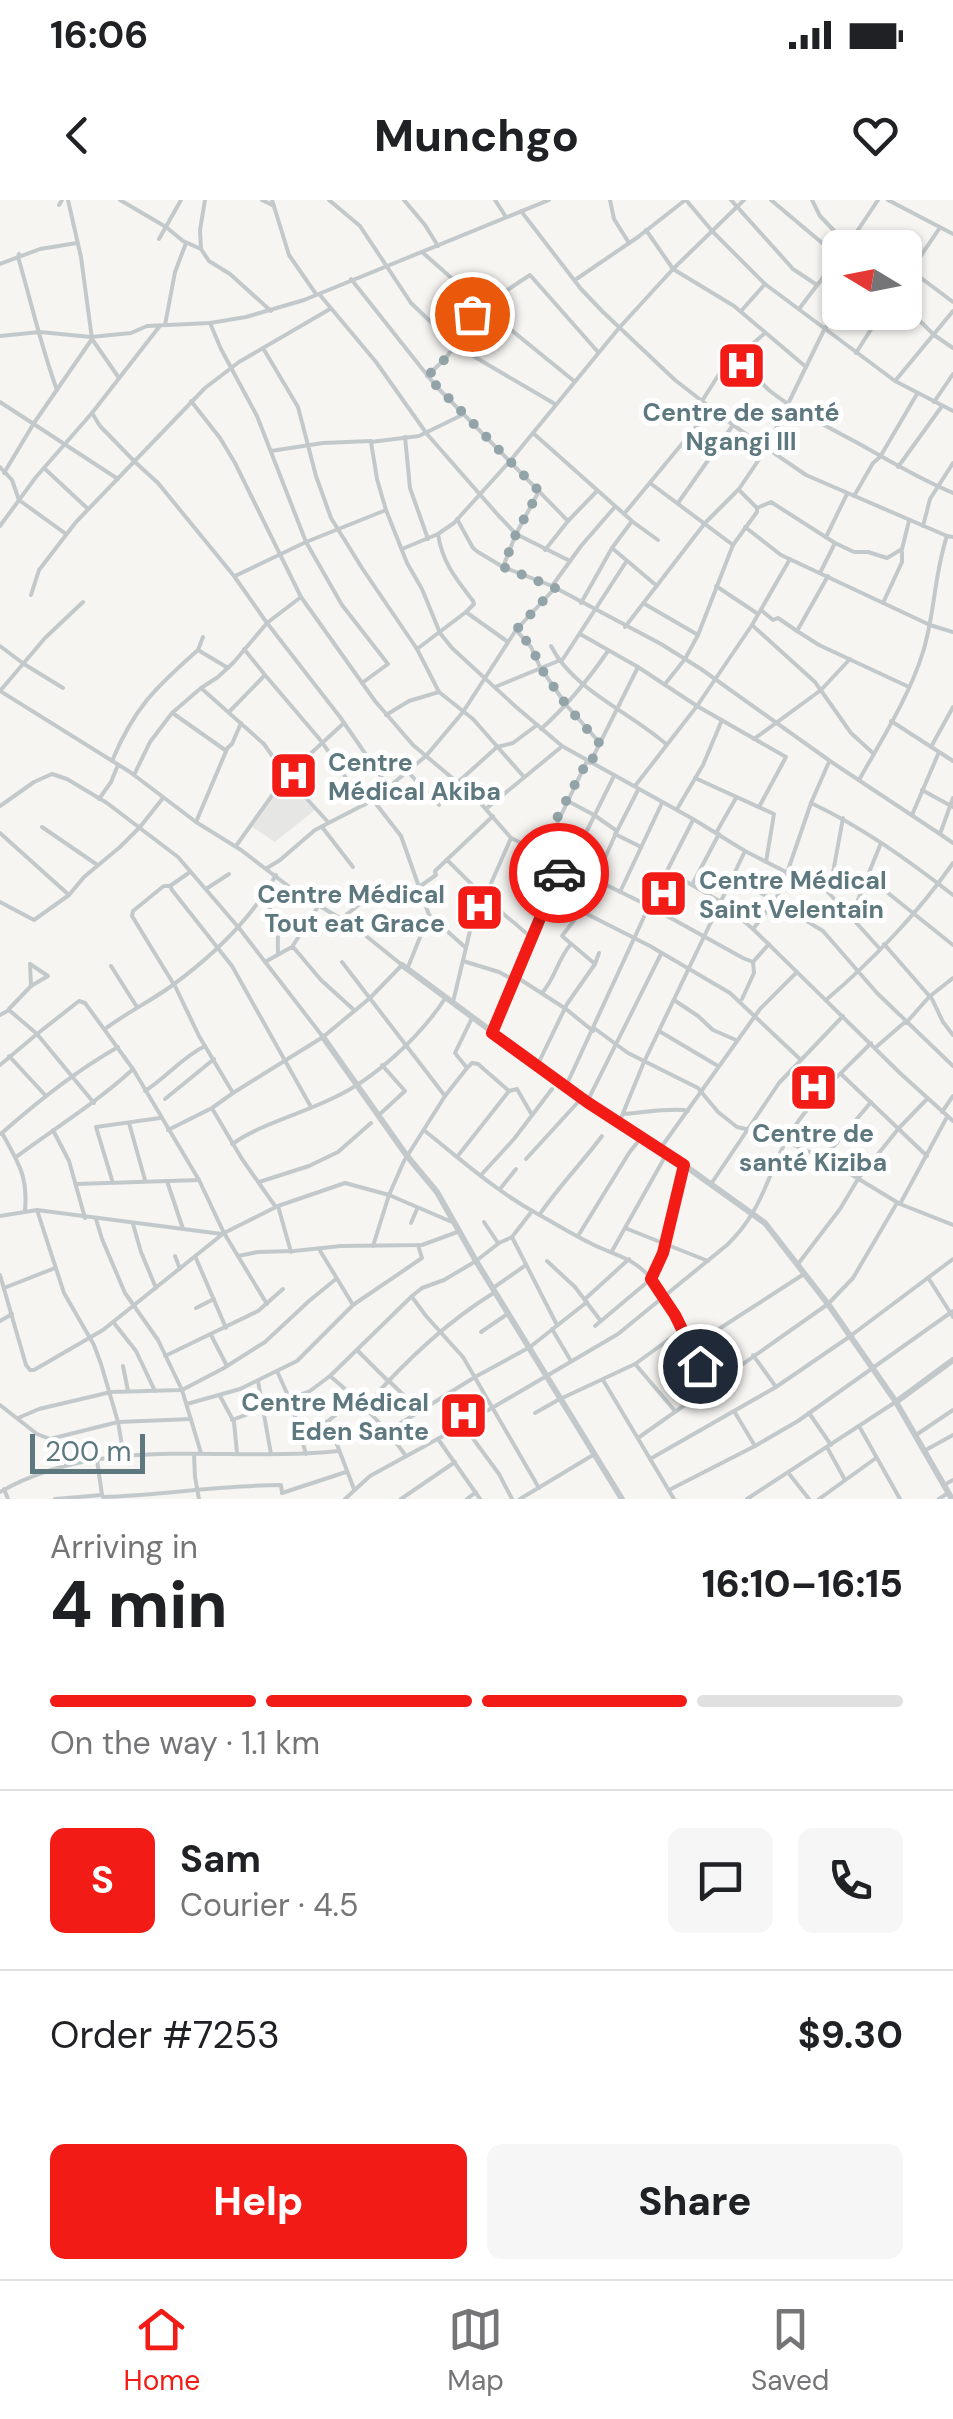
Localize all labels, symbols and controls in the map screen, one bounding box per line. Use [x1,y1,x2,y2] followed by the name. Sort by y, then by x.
[50,10,148,60] text: 16:06
[374,106,579,165] text: Munchgo
[50,108,105,163] icon: back
[848,108,903,163] icon: heart
[822,230,922,330] north arrow
[822,230,922,330] map controls
[430,272,515,357] pin
[445,287,500,342] icon: bag
[715,340,767,392] hospital icon: Centre de santé Ngangi III
[643,396,839,458] place label: Centre de santé Ngangi III
[328,746,501,808] place label: Centre Médical Akiba
[267,750,319,802] hospital icon: Centre Médical Akiba
[509,823,609,923] courier
[532,846,587,901] icon: car
[699,864,887,926] place label: Centre Médical Saint Velentain
[638,868,690,920] hospital icon: Centre Médical Saint Velentain
[257,878,445,940] place label: Centre Médical Tout eat Grace
[454,882,506,934] hospital icon: Centre Médical Tout eat Grace
[787,1061,839,1113] hospital icon: Centre de santé Kiziba
[739,1117,887,1179] place label: Centre de santé Kiziba
[658,1324,743,1409] pin
[673,1339,728,1394] icon: home
[241,1386,429,1448] place label: Centre Médical Eden Sante
[438,1390,490,1442] hospital icon: Centre Médical Eden Sante
[30,1429,145,1474] scale bar
[45,1433,132,1470] text: 200 m
[50,1526,198,1568] text: Arriving in
[702,1559,903,1609] text: 16:10–16:15
[50,1563,228,1647] text: 4 min
[50,1722,320,1764] text: On the way · 1.1 km
[668,1828,773,1933] button: chat
[798,1828,903,1933] button: phone
[180,1834,261,1884] text: Sam
[91,1855,114,1905] text: S
[180,1884,358,1926] text: Courier · 4.5
[50,2010,280,2060] text: Order #7253
[798,2010,903,2060] text: $9.30
[50,2144,467,2259] button: Help
[487,2144,903,2259] button: Share
[124,2302,200,2399] tab: Home
[447,2302,504,2399] tab: Map
[751,2302,829,2399] tab: Saved

